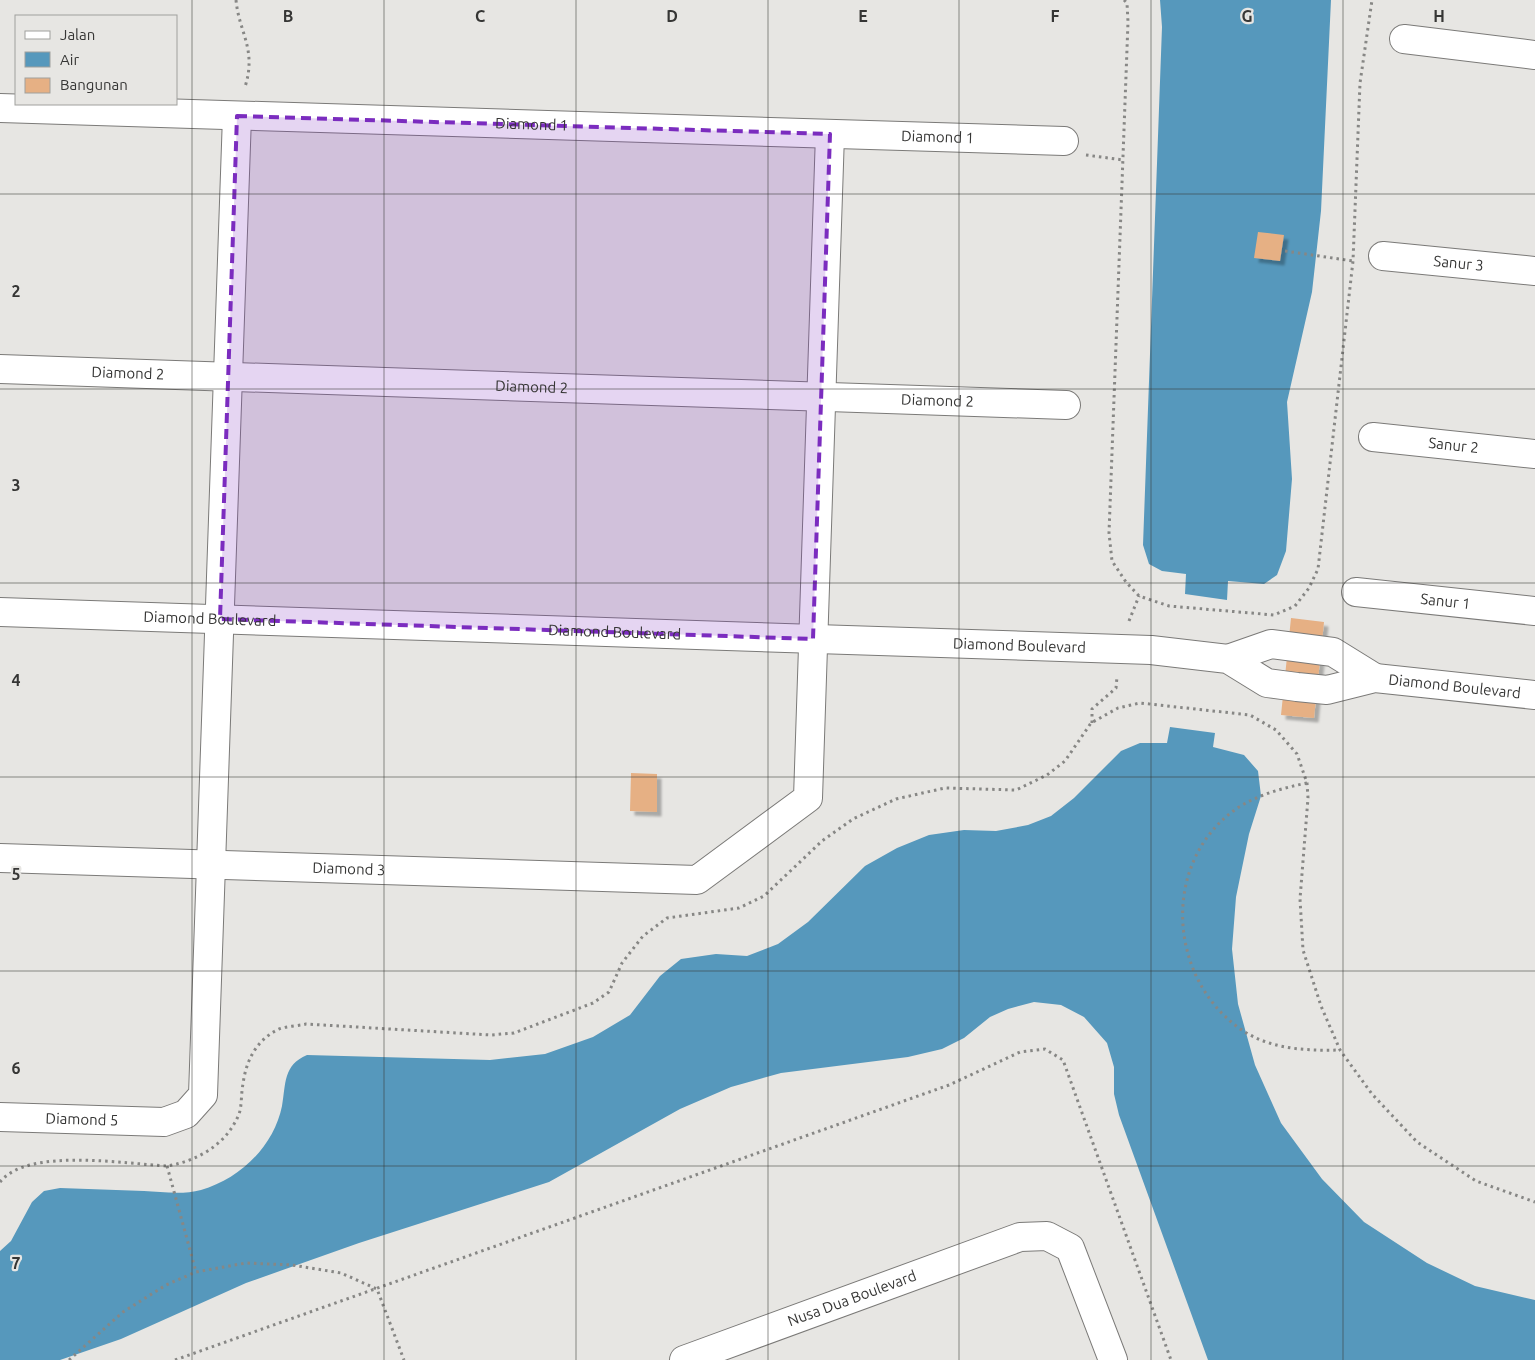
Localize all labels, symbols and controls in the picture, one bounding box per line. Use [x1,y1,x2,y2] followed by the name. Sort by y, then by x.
[283,7,293,25] text: B
[475,7,485,25] text: C
[666,7,678,25] text: D
[858,7,868,25] text: E
[1051,7,1060,25] text: F
[1241,7,1253,25] text: G
[1433,7,1445,25] text: H
[15,15,178,105] legend
[60,26,95,43] text: Jalan
[60,51,79,68] text: Air
[60,76,128,93] text: Bangunan
[495,114,568,134] street label: Diamond 1
[901,127,974,146] street label: Diamond 1
[1433,252,1485,274] street label: Sanur 3
[11,282,21,300] text: 2
[91,363,165,383] street label: Diamond 2
[495,377,568,396] street label: Diamond 2
[901,390,974,410] street label: Diamond 2
[1428,434,1480,456] street label: Sanur 2
[11,476,21,494] text: 3
[1420,590,1471,612] street label: Sanur 1
[143,608,277,629] street label: Diamond Boulevard
[548,621,681,642] street label: Diamond Boulevard
[953,634,1086,656] street label: Diamond Boulevard
[1388,670,1522,701] street label: Diamond Boulevard
[11,671,21,689] text: 4
[312,859,386,878] street label: Diamond 3
[11,865,21,883] text: 5
[11,1059,21,1077] text: 6
[45,1109,119,1129] street label: Diamond 5
[11,1254,21,1272] text: 7
[785,1267,919,1329] street label: Nusa Dua Boulevard

